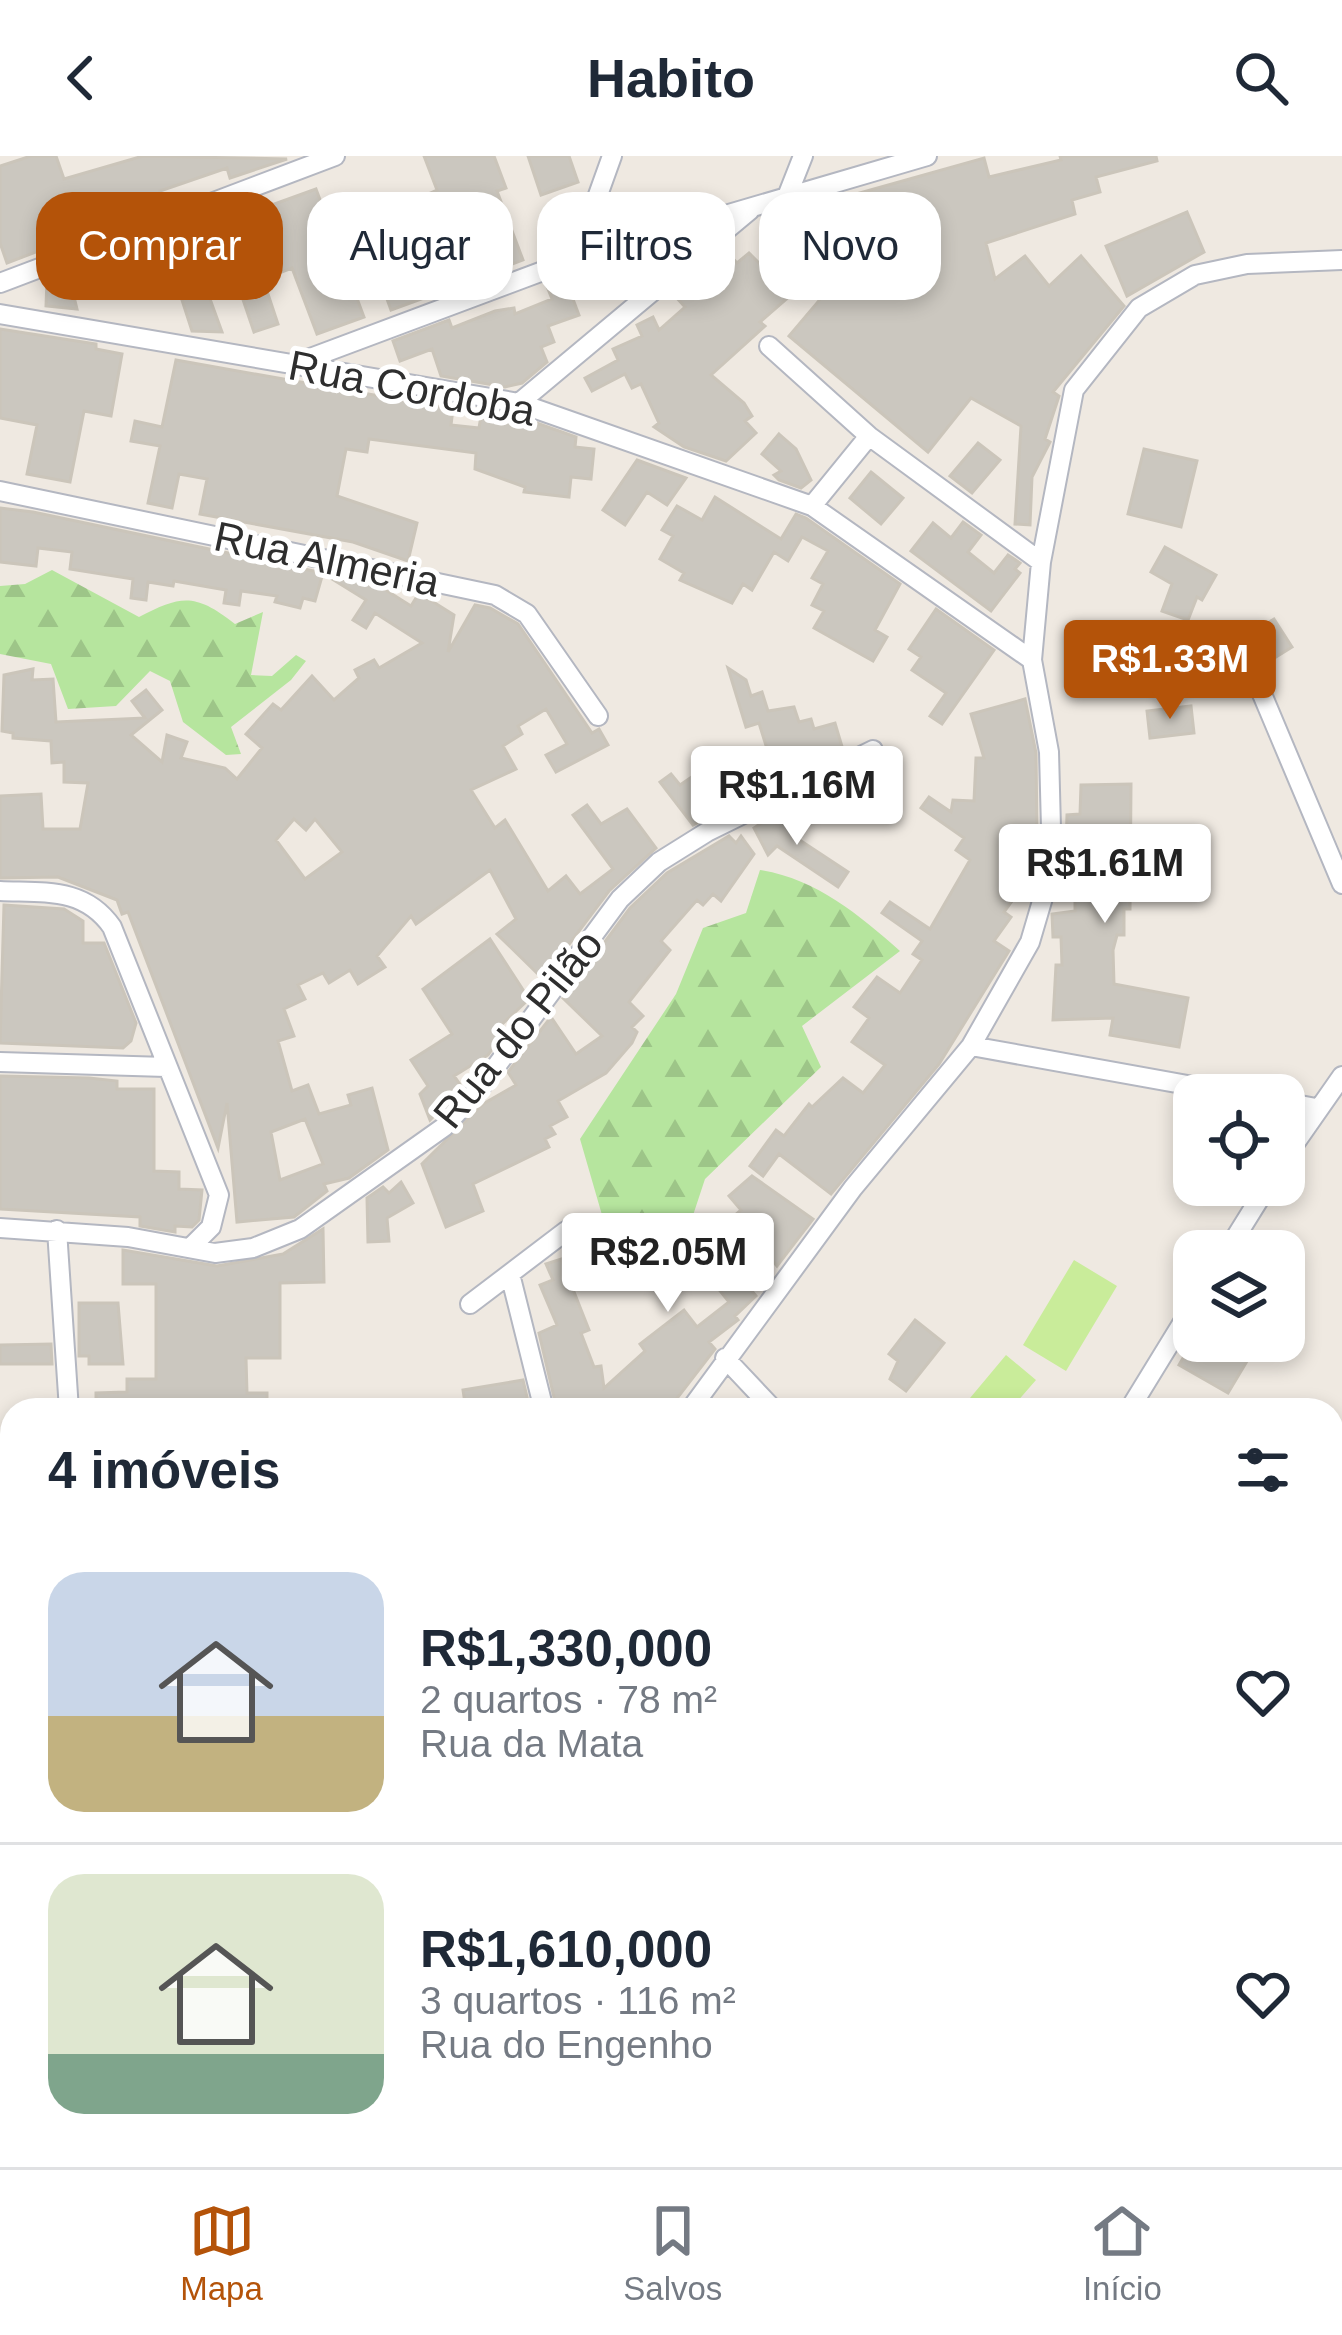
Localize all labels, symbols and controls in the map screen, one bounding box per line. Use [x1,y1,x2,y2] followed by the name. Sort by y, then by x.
[48,45,114,111] icon: back
[1228,45,1294,111] icon: search
[587,48,755,108] text: Habito
[36,192,283,300] chip: Comprar
[307,192,513,300] chip: Alugar
[537,192,735,300] chip: Filtros
[759,192,941,300] chip: Novo
[285,341,540,435] street label: Rua Cordoba
[210,512,444,606] street label: Rua Almeria
[1059,620,1281,722] pin: R$1.33M
[1091,637,1249,680] text: R$1.33M
[686,746,908,848] pin: R$1.16M
[718,763,876,806] text: R$1.16M
[994,824,1216,926] pin: R$1.61M
[1026,841,1184,884] text: R$1.61M
[424,921,612,1137] street label: Rua do Pilão
[1173,1074,1305,1362] map controls
[1173,1074,1305,1206] button: locate
[557,1213,779,1315] pin: R$2.05M
[589,1230,747,1273] text: R$2.05M
[1173,1230,1305,1362] button: layers
[1230,1437,1296,1503] icon: filters
[48,1442,280,1499] text: 4 imóveis
[144,1620,288,1764] icon: home
[420,1620,712,1677] text: R$1,330,000
[1230,1659,1296,1725] icon: heart
[420,1678,717,1721] text: 2 quartos · 78 m²
[420,1722,643,1765] text: Rua da Mata
[420,1921,712,1978] text: R$1,610,000
[144,1922,288,2066] icon: home
[1230,1961,1296,2027] icon: heart
[420,1979,736,2022] text: 3 quartos · 116 m²
[420,2023,713,2066] text: Rua do Engenho
[180,2198,263,2308] tab: Mapa
[623,2198,722,2308] tab: Salvos
[1083,2198,1162,2308] tab: Início

